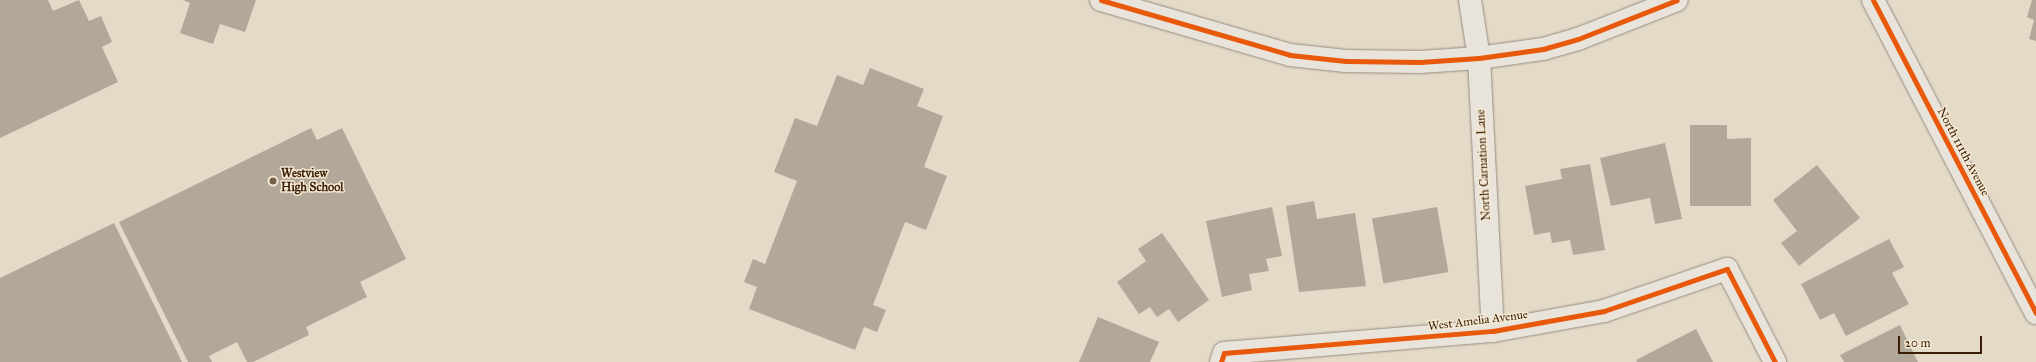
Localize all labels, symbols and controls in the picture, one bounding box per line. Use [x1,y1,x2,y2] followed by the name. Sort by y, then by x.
[1934,105,1992,199] street label: North 111th Avenue
[1474,109,1494,221] street label: North Carnation Lane
[281,167,344,195] place label: Westview High School
[268,176,278,186] marker: Westview High School
[1427,308,1529,334] street label: West Amelia Avenue
[1900,328,1984,354] scale bar
[1905,336,1931,350] text: 20 m

